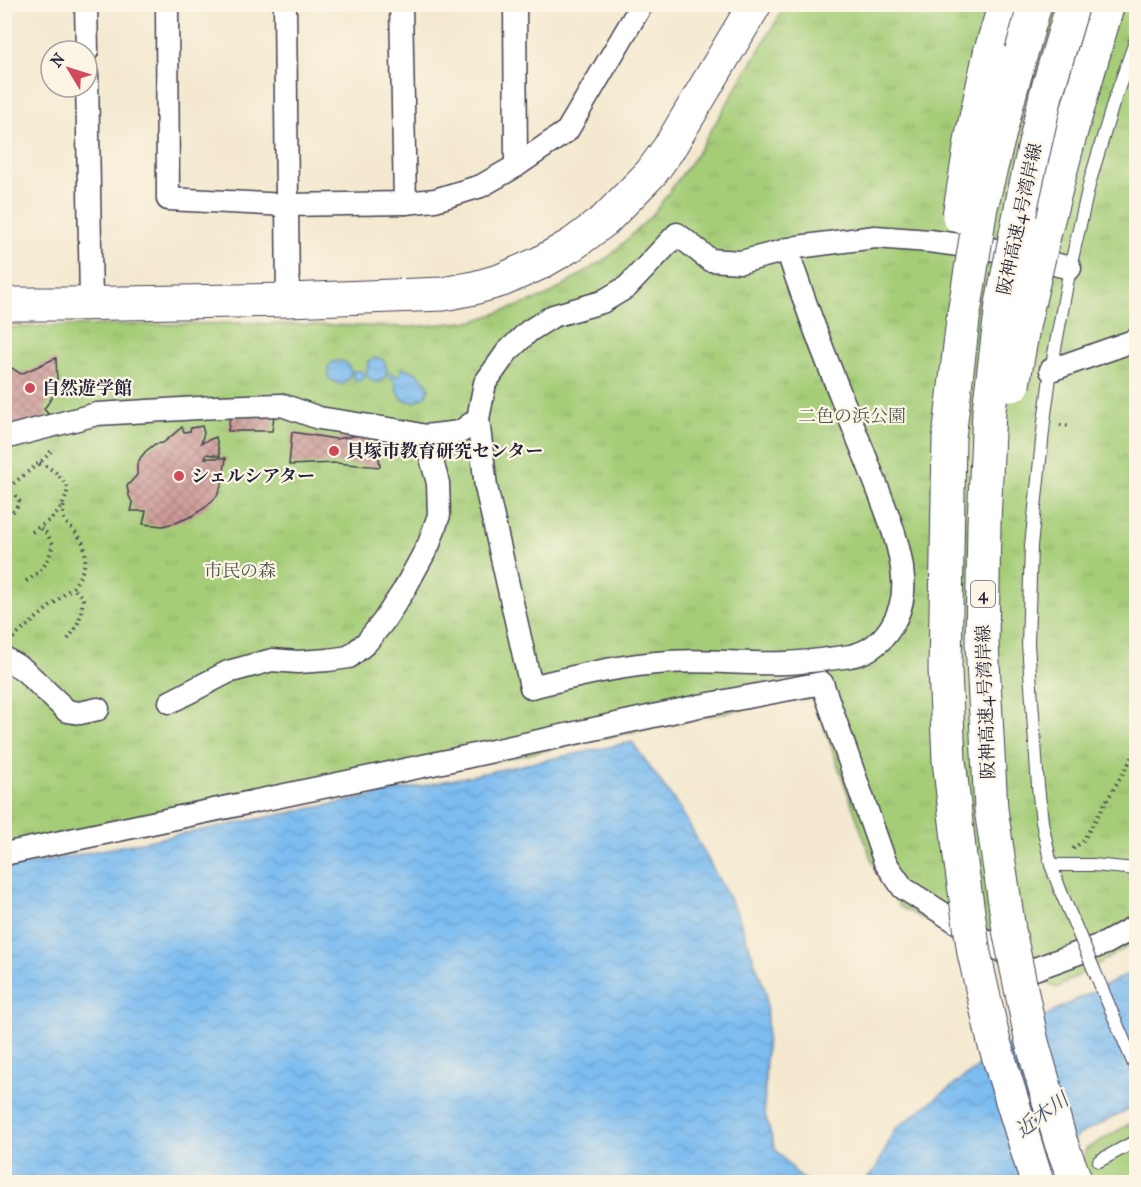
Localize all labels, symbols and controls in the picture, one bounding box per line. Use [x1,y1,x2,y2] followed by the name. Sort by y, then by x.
[39,39,99,99] north arrow
[46,49,69,71] text: N
[994,141,1046,297] street label: 阪神高速4号湾岸線
[42,378,132,399] place label: 自然遊学館
[23,381,37,395] marker: 自然遊学館
[798,406,906,427] park label: 二色の浜公園
[346,441,543,462] place label: 貝塚市教育研究センター
[327,444,341,458] marker: 貝塚市教育研究センター
[191,466,315,487] place label: シェルシアター
[172,469,186,483] marker: シェルシアター
[204,561,276,582] park label: 市民の森
[971,581,995,607] road number: 4
[973,624,999,780] street label: 阪神高速4号湾岸線
[1011,1087,1075,1142] water label: 近木川

